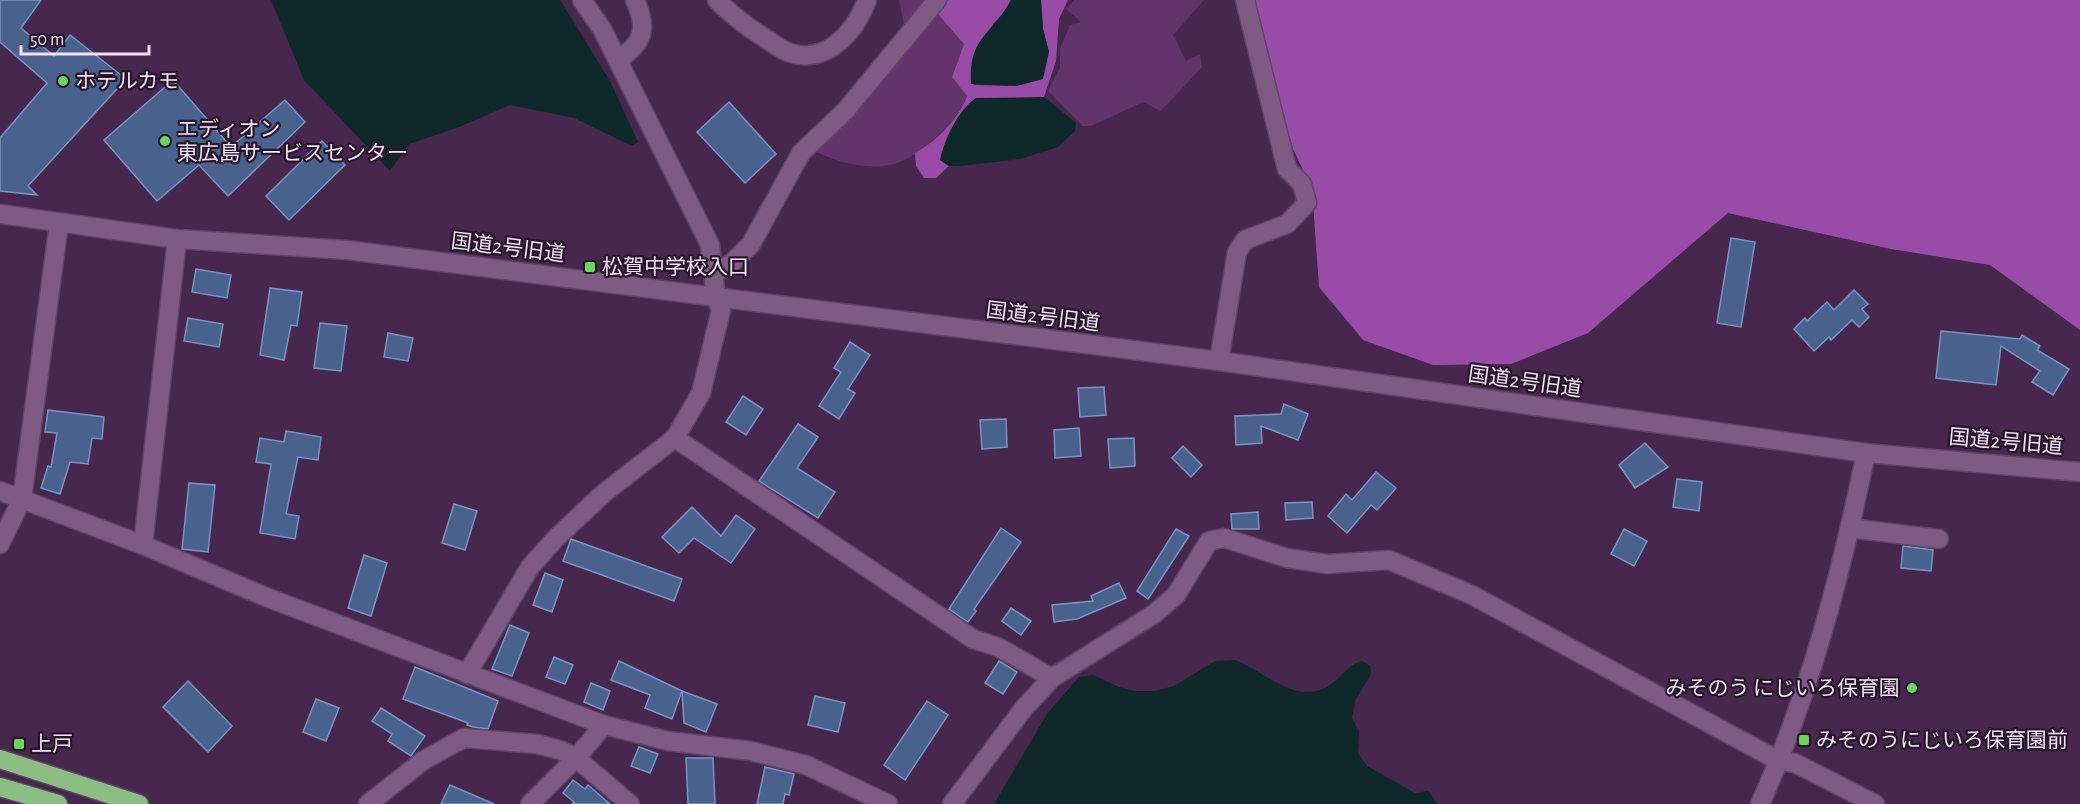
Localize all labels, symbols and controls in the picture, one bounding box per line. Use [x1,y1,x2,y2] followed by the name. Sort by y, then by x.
[21,18,148,56] scale bar
[30,31,64,49] text: 50 m
[75,71,179,92] place label: ホテルカモ
[56,74,70,88] marker: ホテルカモ
[177,118,408,164] place label: エディオン 東広島サービスセンター
[158,134,172,148] marker: エディオン 東広島サービスセンター
[450,230,566,265] street label: 国道2号旧道
[602,256,749,278] place label: 松賀中学校入口
[583,260,597,274] marker: 松賀中学校入口
[985,299,1101,334] street label: 国道2号旧道
[1467,363,1583,400] street label: 国道2号旧道
[1948,426,2064,457] street label: 国道2号旧道
[1666,677,1900,699] place label: みそのう にじいろ保育園
[1905,681,1919,695] marker: みそのう にじいろ保育園
[1816,729,2068,751] place label: みそのうにじいろ保育園前
[31,733,73,755] place label: 上戸
[1797,733,1811,747] marker: みそのうにじいろ保育園前
[12,737,26,751] marker: 上戸

